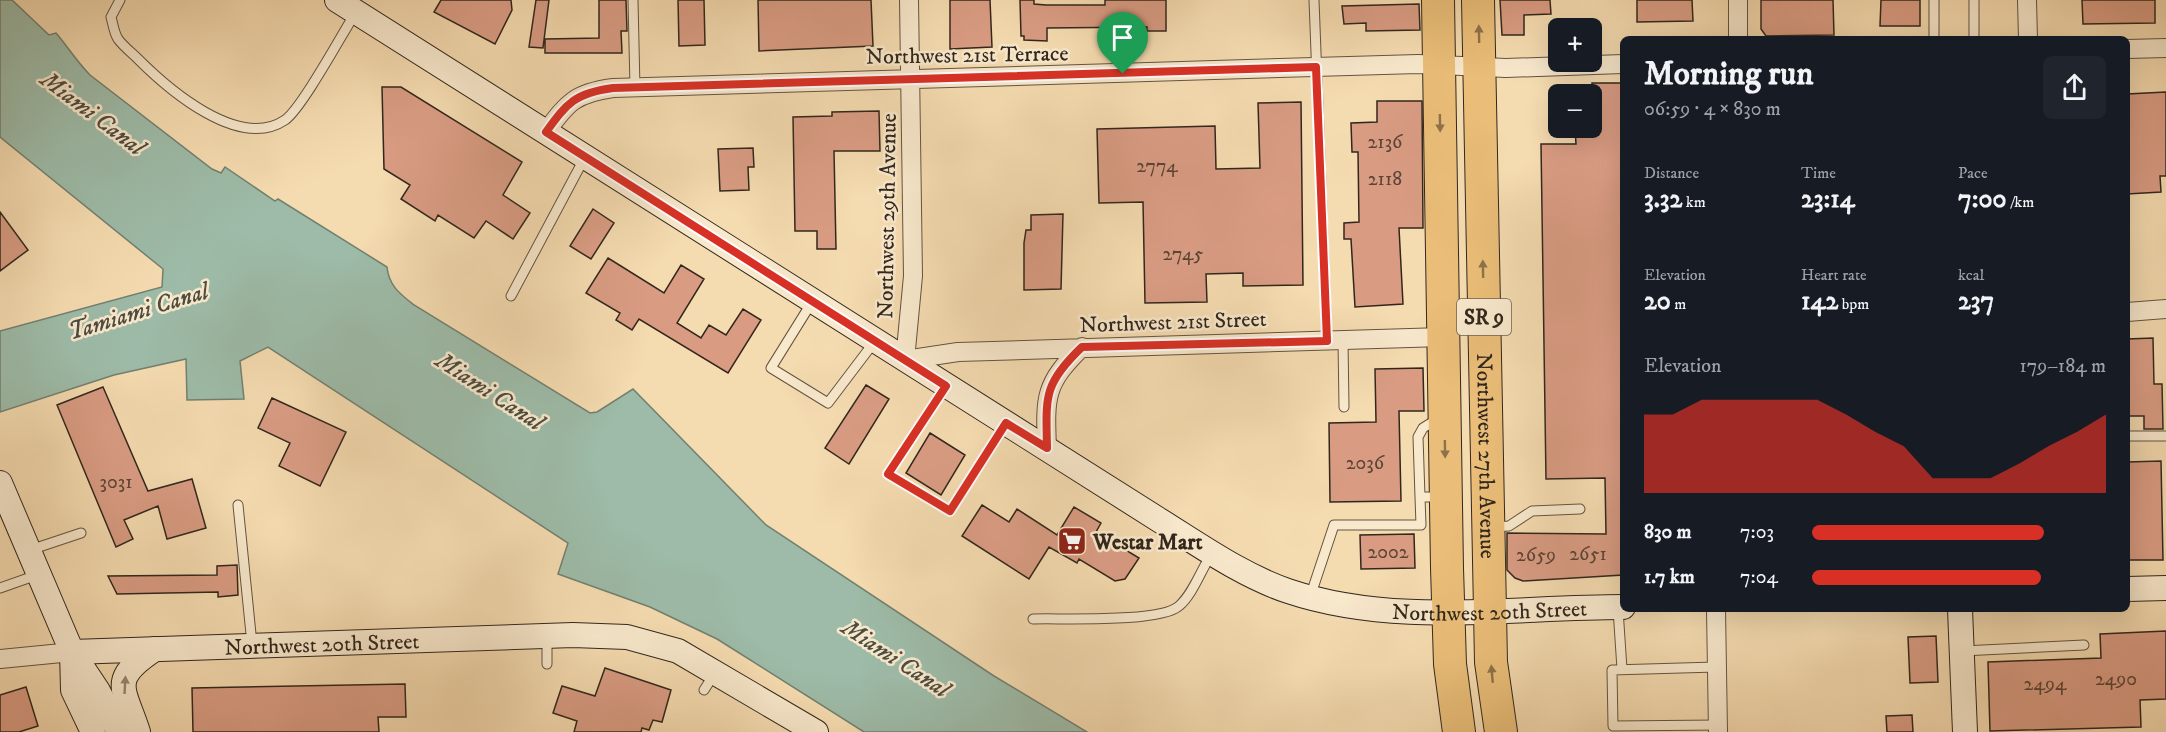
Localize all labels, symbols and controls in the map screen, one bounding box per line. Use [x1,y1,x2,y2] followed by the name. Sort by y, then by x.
[1097,12,1148,74] pin
[1548,18,1602,138] map controls
[1548,18,1602,72] button: +
[1106,21,1139,54] icon: arrive
[1474,24,1484,43] one-way arrow
[865,40,1069,71] street label: Northwest 21st Terrace
[1644,54,1813,95] text: Morning run
[2043,56,2106,119] button: share
[33,64,153,164] water label: Miami Canal
[1548,84,1602,138] button: −
[1644,97,1781,122] text: 06:59 · 4 × 830 m
[872,113,903,319] street label: Northwest 29th Avenue
[1435,114,1445,133] one-way arrow
[1367,130,1403,155] house number: 2136
[1136,154,1178,179] house number: 2774
[1644,163,1699,183] text: Distance
[1801,163,1836,183] text: Time
[1958,163,1988,183] text: Pace
[1368,167,1402,192] house number: 2118
[1644,183,1682,216] text: 3.32
[1801,183,1855,216] text: 23:14
[1958,183,2006,216] text: 7:00
[1682,192,1706,212] text: km
[2006,192,2034,212] text: /km
[1163,242,1203,267] house number: 2745
[1478,260,1488,279] one-way arrow
[1644,265,1706,285] text: Elevation
[1801,265,1867,285] text: Heart rate
[1958,265,1984,285] text: kcal
[65,276,215,347] water label: Tamiami Canal
[1644,285,1671,318] text: 20
[1801,285,1838,318] text: 142
[1958,285,1994,318] text: 237
[1671,294,1686,314] text: m
[1838,294,1869,314] text: bpm
[1457,299,1511,335] road number: SR 9
[1079,306,1267,339] street label: Northwest 21st Street
[428,345,551,439] water label: Miami Canal
[1470,353,1501,559] street label: Northwest 27th Avenue
[1644,354,1721,379] text: Elevation
[2019,354,2106,379] text: 179–184 m
[1440,440,1449,459] one-way arrow
[1346,451,1385,476] house number: 2036
[99,470,133,495] house number: 3031
[1644,520,1692,545] text: 830 m
[1740,520,1774,545] text: 7:03
[1056,525,1088,557] supermarket icon: Westar Mart
[1092,529,1203,556] place label: Westar Mart
[1367,540,1409,565] house number: 2002
[1569,542,1607,567] house number: 2651
[1516,543,1556,568] house number: 2659
[1644,565,1695,590] text: 1.7 km
[1740,565,1778,590] text: 7:04
[1391,596,1588,628] street label: Northwest 20th Street
[834,612,957,706] water label: Miami Canal
[224,628,420,662] street label: Northwest 20th Street
[1487,665,1497,684] one-way arrow
[2095,667,2137,692] house number: 2490
[2024,672,2067,697] house number: 2494
[120,675,129,694] one-way arrow

